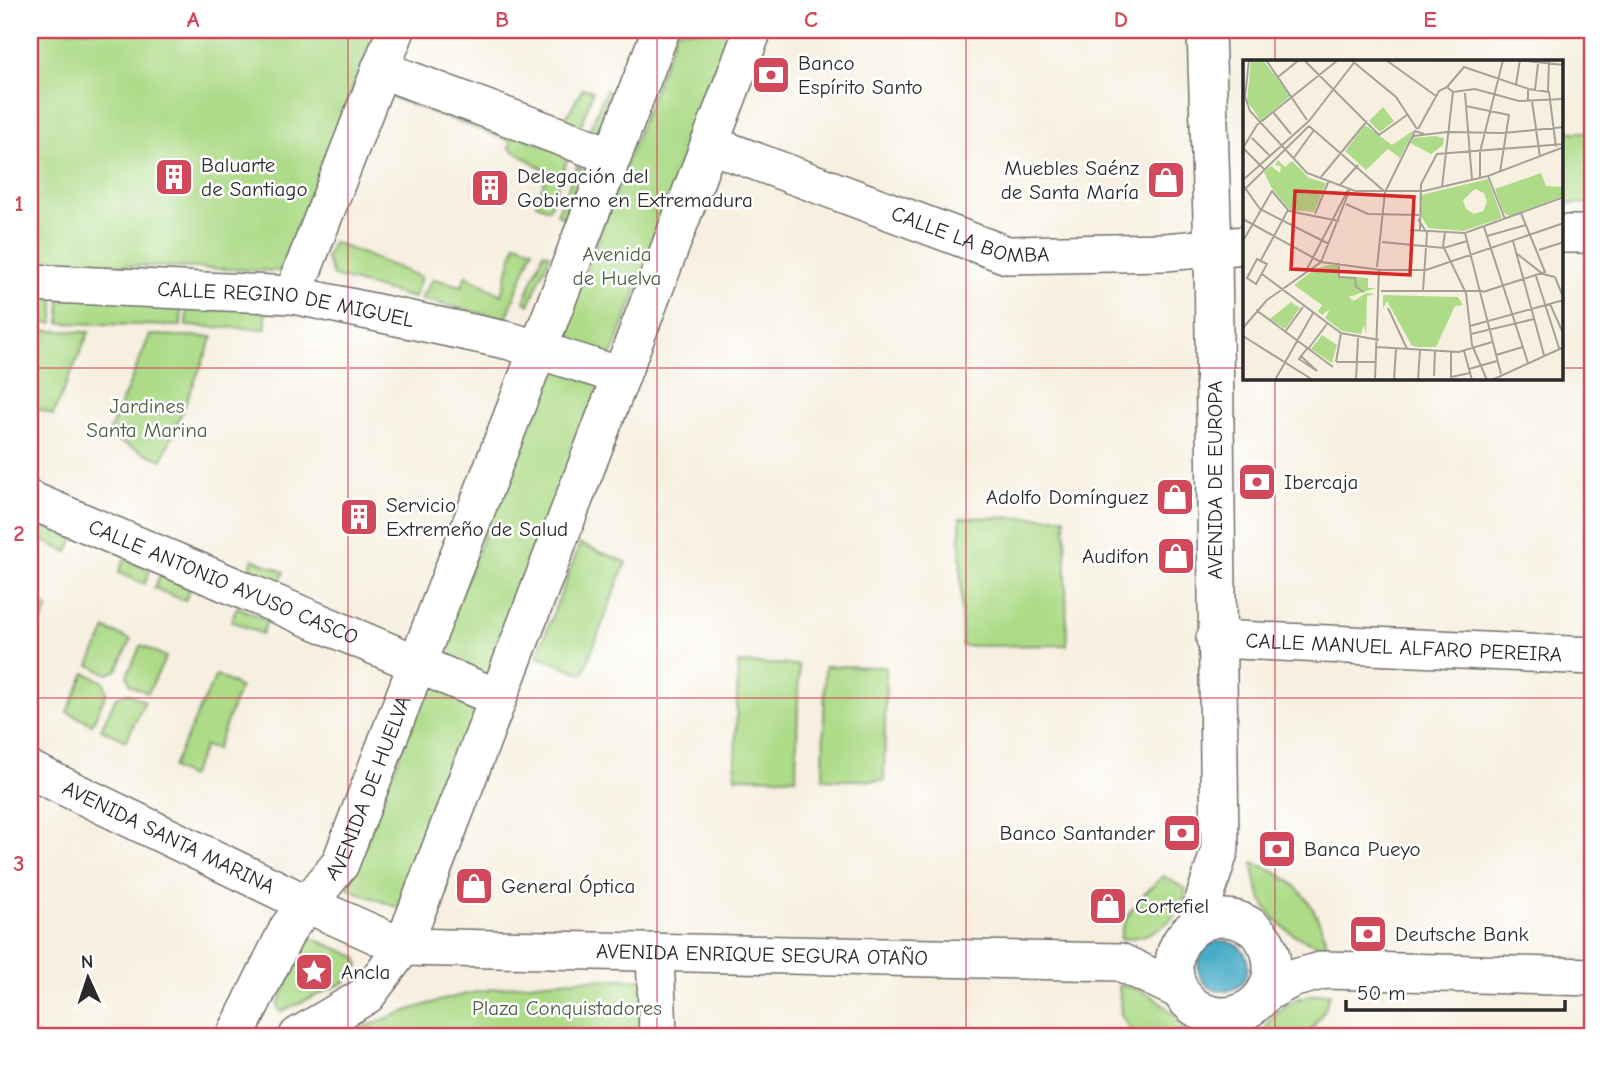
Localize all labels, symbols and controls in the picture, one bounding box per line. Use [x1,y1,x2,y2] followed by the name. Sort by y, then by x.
[187,6,200,33] text: A
[495,6,509,33] text: B
[804,6,818,33] text: C
[1114,6,1128,33] text: D
[1423,6,1437,33] text: E
[798,51,923,99] place label: Banco Espírito Santo
[750,54,792,96] bank icon: Banco Espírito Santo
[1243,60,1564,380] inset map
[201,153,308,201] place label: Baluarte de Santiago
[153,156,195,198] building icon: Baluarte de Santiago
[1001,156,1139,204] place label: Muebles Saénz de Santa María
[1145,159,1187,201] shop icon: Muebles Saénz de Santa María
[517,164,753,212] place label: Delegación del Gobierno en Extremadura
[469,167,511,209] building icon: Delegación del Gobierno en Extremadura
[14,190,24,217] text: 1
[888,201,1050,267] street label: CALLE LA BOMBA
[573,242,661,290] park label: Avenida de Huelva
[157,277,417,332] street label: CALLE REGINO DE MIGUEL
[1203,381,1227,579] street label: AVENIDA DE EUROPA
[86,394,208,442] park label: Jardines Santa Marina
[1236,461,1278,503] bank icon: Ibercaja
[1284,470,1358,494] place label: Ibercaja
[1154,476,1196,518] shop icon: Adolfo Domínguez
[986,485,1148,509] place label: Adolfo Domínguez
[386,493,568,541] place label: Servicio Extremeño de Salud
[338,496,380,538] building icon: Servicio Extremeño de Salud
[85,514,362,649] street label: CALLE ANTONIO AYUSO CASCO
[13,520,25,547] text: 2
[1155,535,1197,577] shop icon: Audifon
[1082,544,1149,568] place label: Audifon
[1245,628,1562,667] street label: CALLE MANUEL ALFARO PEREIRA
[320,692,416,885] street label: AVENIDA DE HUELVA
[59,776,278,898] street label: AVENIDA SANTA MARINA
[1161,812,1203,854] bank icon: Banco Santander
[999,821,1156,845] place label: Banco Santander
[1256,828,1298,870] bank icon: Banca Pueyo
[1304,837,1421,861] place label: Banca Pueyo
[13,850,25,877] text: 3
[453,865,495,907] shop icon: General Óptica
[501,874,635,898] place label: General Óptica
[1087,885,1129,927] shop icon: Cortefiel
[1135,894,1209,918] place label: Cortefiel
[1347,913,1389,955] bank icon: Deutsche Bank
[1395,922,1529,946] place label: Deutsche Bank
[596,939,928,970] street label: AVENIDA ENRIQUE SEGURA OTAÑO
[52,944,122,1014] north arrow
[80,951,94,973] text: N
[293,951,335,993] place icon: Ancla
[341,960,390,984] place label: Ancla
[1346,968,1565,1012] scale bar
[1357,981,1406,1005] text: 50 m
[472,996,662,1020] park label: Plaza Conquistadores

